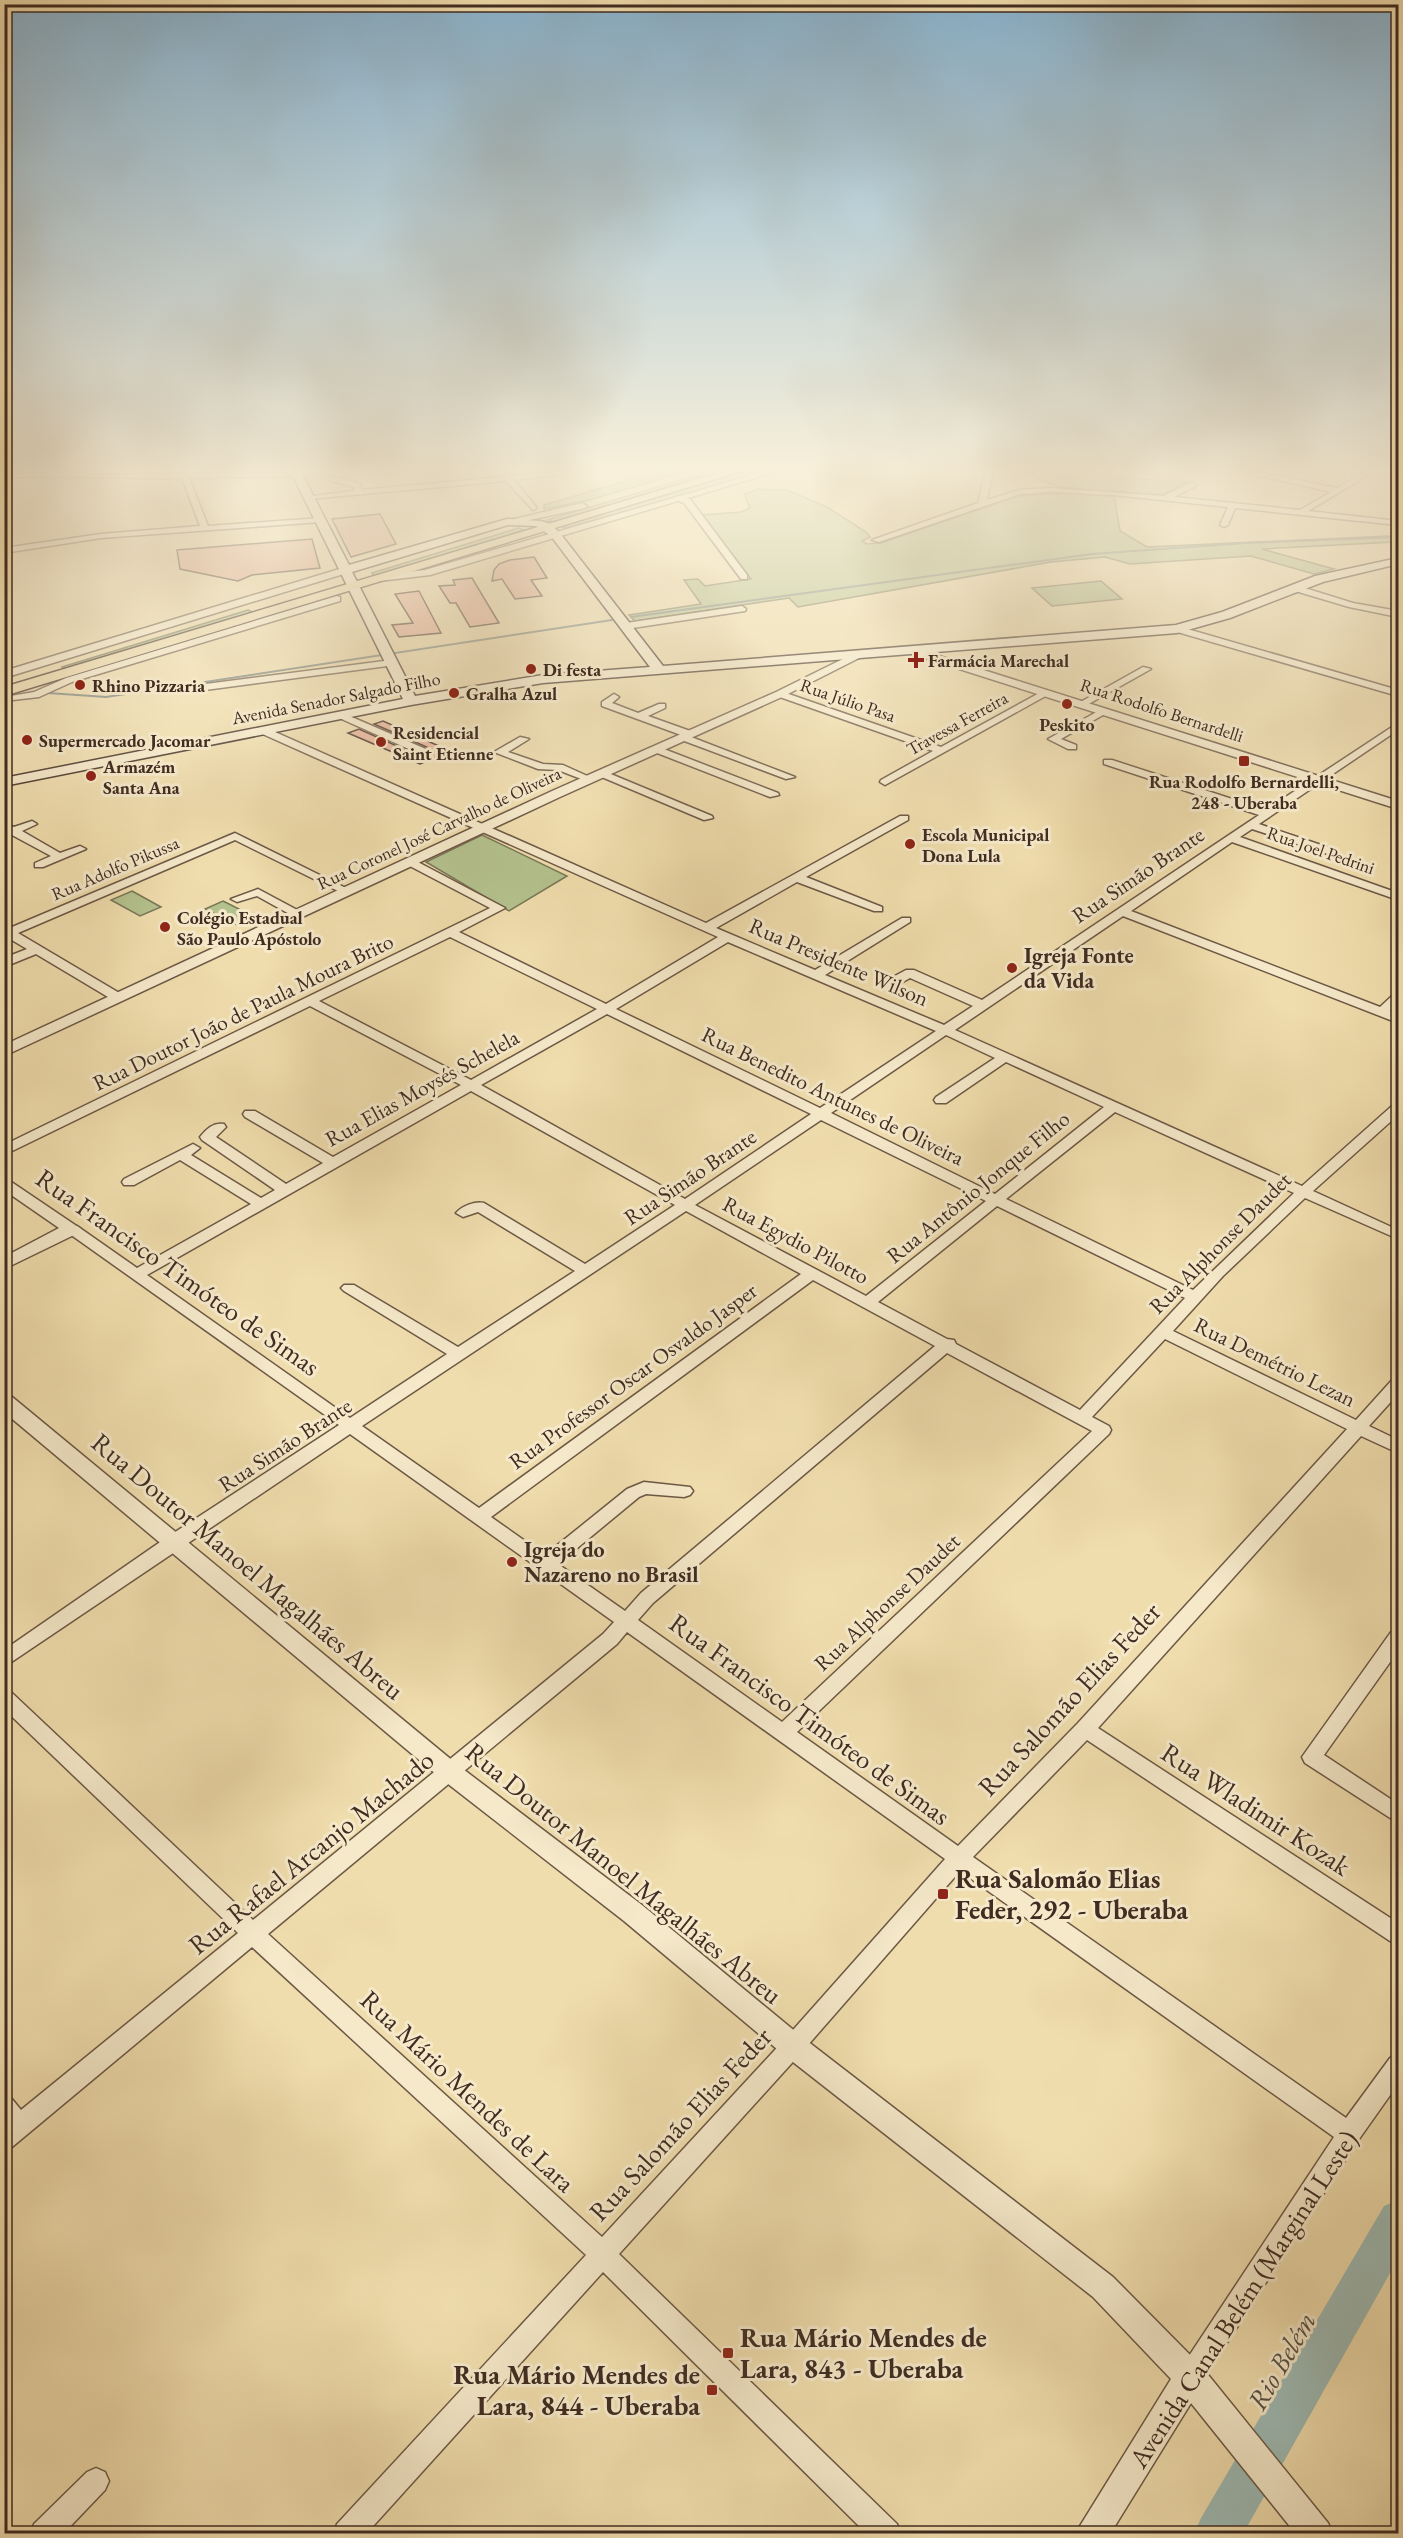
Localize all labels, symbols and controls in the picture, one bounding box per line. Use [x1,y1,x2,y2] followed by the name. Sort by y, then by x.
[928,649,1069,672] place label: Farmácia Marechal
[909,653,923,667] marker: Farmácia Marechal
[543,658,601,681] place label: Di festa
[524,662,538,676] marker: Di festa
[229,666,442,730] street label: Avenida Senador Salgado Filho
[797,673,899,727] street label: Rua Júlio Pasa
[1078,673,1247,747] street label: Rua Rodolfo Bernardelli
[92,674,205,697] place label: Rhino Pizzaria
[73,678,87,692] marker: Rhino Pizzaria
[466,682,557,705] place label: Gralha Azul
[902,685,1012,760] street label: Travessa Ferreira
[447,686,461,700] marker: Gralha Azul
[1060,697,1074,711] marker: Peskito
[1039,713,1095,736] place label: Peskito
[393,721,494,765] place label: Residencial Saint Etienne
[39,729,211,752] place label: Supermercado Jacomar
[20,733,34,747] marker: Supermercado Jacomar
[374,735,388,749] marker: Residencial Saint Etienne
[1237,754,1251,768] marker: Rua Rodolfo Bernardelli, 248 - Uberaba
[102,755,180,799] place label: Armazém Santa Ana
[313,761,565,895] street label: Rua Coronel José Carvalho de Oliveira
[84,769,98,783] marker: Armazém Santa Ana
[1149,770,1339,814] place label: Rua Rodolfo Bernardelli, 248 - Uberaba
[1066,820,1210,930] street label: Rua Simão Brante
[1264,821,1378,879] street label: Rua Joel Pedrini
[922,823,1049,867] place label: Escola Municipal Dona Lula
[48,830,183,905] street label: Rua Adolfo Pikussa
[903,837,917,851] marker: Escola Municipal Dona Lula
[177,906,321,950] place label: Colégio Estadual São Paulo Apóstolo
[745,911,933,1013] street label: Rua Presidente Wilson
[158,920,172,934] marker: Colégio Estadual São Paulo Apóstolo
[88,926,398,1098] street label: Rua Doutor João de Paula Moura Brito
[1024,941,1134,995] place label: Igreja Fonte da Vida
[1005,961,1019,975] marker: Igreja Fonte da Vida
[697,1020,969,1172] street label: Rua Benedito Antunes de Oliveira
[320,1023,524,1153] street label: Rua Elias Moysés Schelela
[880,1104,1076,1270] street label: Rua Antônio Jonque Filho
[618,1122,762,1232] street label: Rua Simão Brante
[29,1160,327,1384] street label: Rua Francisco Timóteo de Simas
[1143,1166,1297,1320] street label: Rua Alphonse Daudet
[718,1189,874,1291] street label: Rua Egydio Pilotto
[503,1276,763,1476] street label: Rua Professor Oscar Osvaldo Jasper
[1189,1310,1361,1414] street label: Rua Demétrio Lezan
[213,1391,358,1499] street label: Rua Simão Brante
[84,1425,412,1707] street label: Rua Doutor Manoel Magalhães Abreu
[808,1527,966,1677] street label: Rua Alphonse Daudet
[524,1535,699,1589] place label: Igreja do Nazareno no Brasil
[505,1555,519,1569] marker: Igreja do Nazareno no Brasil
[970,1595,1168,1803] street label: Rua Salomão Elias Feder
[663,1605,957,1833] street label: Rua Francisco Timóteo de Simas
[458,1734,790,2012] street label: Rua Doutor Manoel Magalhães Abreu
[1155,1735,1358,1883] street label: Rua Wladimir Kozak
[181,1742,441,1962] street label: Rua Rafael Arcanjo Machado
[955,1861,1188,1927] place label: Rua Salomão Elias Feder, 292 - Uberaba
[936,1887,950,1901] marker: Rua Salomão Elias Feder, 292 - Uberaba
[353,1982,583,2200] street label: Rua Mário Mendes de Lara
[581,2020,779,2228] street label: Rua Salomão Elias Feder
[1120,2124,1365,2475] street label: Avenida Canal Belém (Marginal Leste)
[1238,2305,1324,2417] water label: Rio Belém
[740,2320,987,2386] place label: Rua Mário Mendes de Lara, 843 - Uberaba
[721,2346,735,2360] marker: Rua Mário Mendes de Lara, 843 - Uberaba
[453,2357,700,2423] place label: Rua Mário Mendes de Lara, 844 - Uberaba
[705,2383,719,2397] marker: Rua Mário Mendes de Lara, 844 - Uberaba

